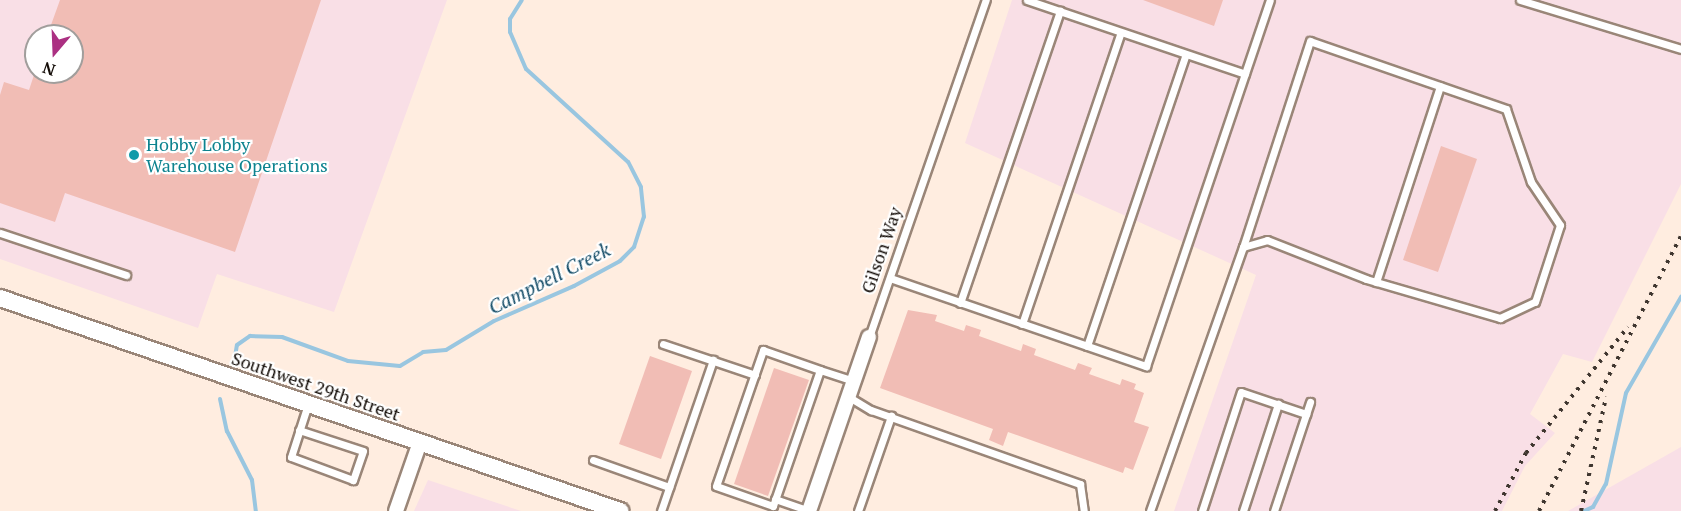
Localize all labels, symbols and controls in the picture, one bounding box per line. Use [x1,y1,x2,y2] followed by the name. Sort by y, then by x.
[24,24,84,84] north arrow
[39,57,58,82] text: N
[146,134,328,176] place label: Hobby Lobby Warehouse Operations
[127,148,141,162] marker: Hobby Lobby Warehouse Operations
[856,204,906,296] street label: Gilson Way
[484,237,614,319] water label: Campbell Creek
[229,347,403,425] street label: Southwest 29th Street

